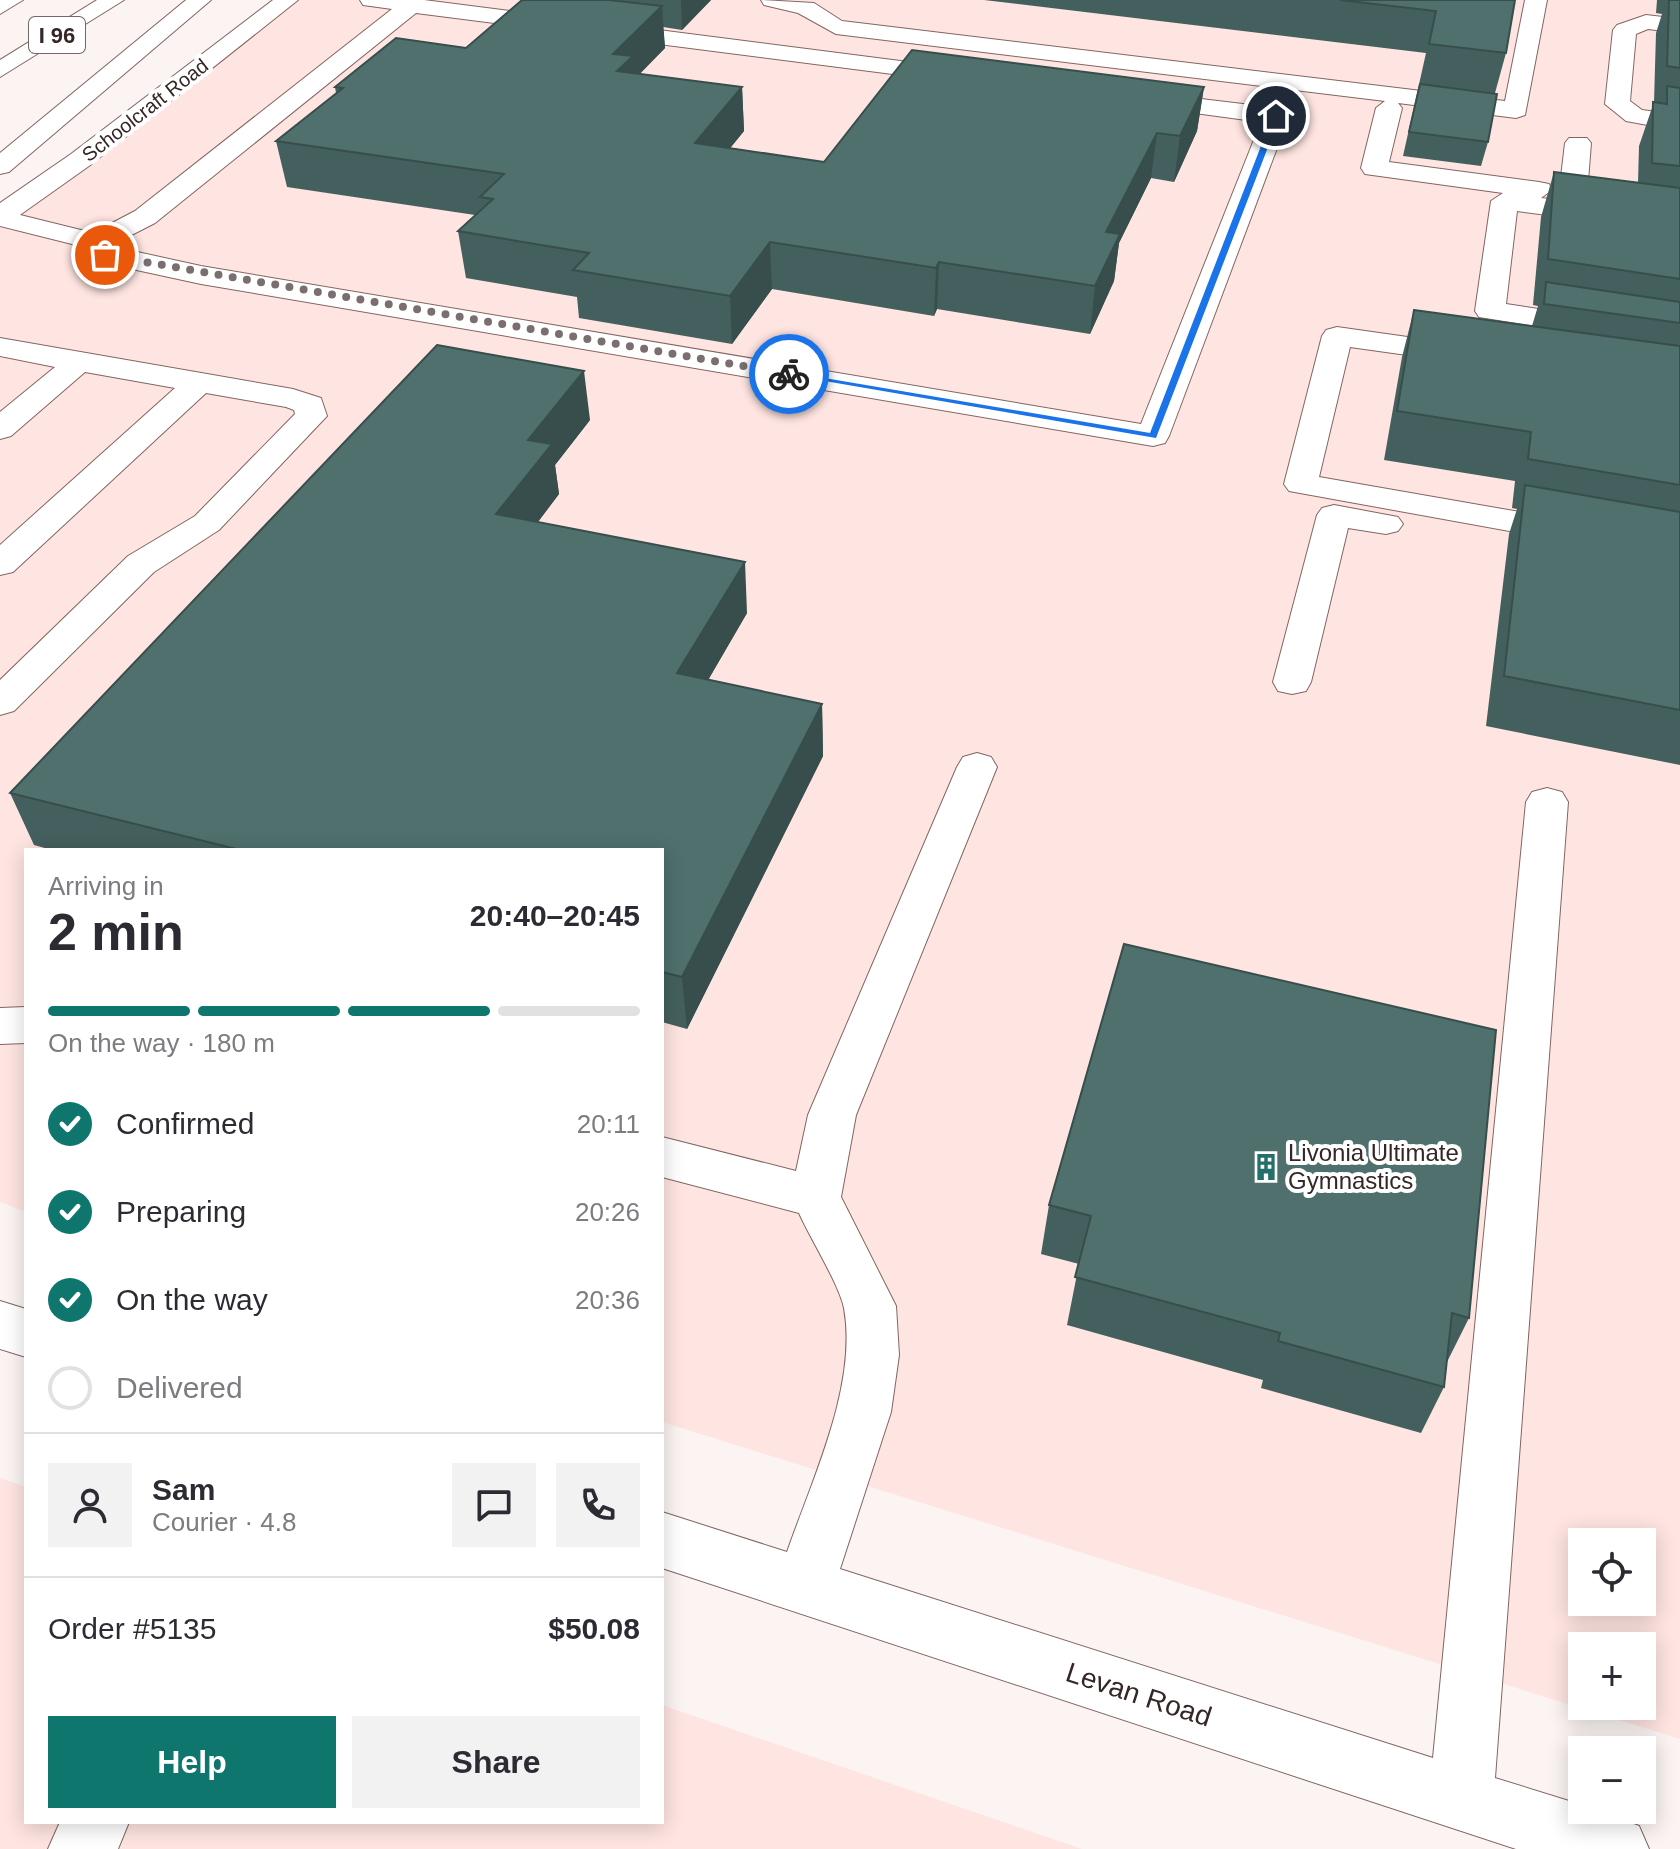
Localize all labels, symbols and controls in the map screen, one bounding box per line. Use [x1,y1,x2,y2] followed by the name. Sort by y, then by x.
[29,17,85,53] road number: I 96
[78,54,212,166] street label: Schoolcraft Road
[1242,82,1310,150] pin
[1254,94,1298,138] icon: home
[71,221,139,289] pin
[83,233,127,277] icon: bag
[749,334,829,414] courier
[767,352,811,396] icon: bike
[48,871,164,901] text: Arriving in
[470,899,640,932] text: 20:40–20:45
[48,903,184,961] text: 2 min
[48,1028,275,1058] text: On the way · 180 m
[48,1102,92,1146] icon: check
[116,1107,254,1140] text: Confirmed
[577,1109,640,1139] text: 20:11
[1288,1139,1459,1194] place label: Livonia Ultimate Gymnastics
[1251,1152,1281,1182] building icon: Livonia Ultimate Gymnastics
[48,1190,92,1234] icon: check
[116,1195,246,1228] text: Preparing
[575,1197,640,1227] text: 20:26
[48,1278,92,1322] icon: check
[116,1283,268,1316] text: On the way
[575,1285,640,1315] text: 20:36
[116,1371,243,1404] text: Delivered
[48,1463,132,1547] button: person
[452,1463,536,1547] button: chat
[556,1463,640,1547] button: phone
[152,1473,215,1506] text: Sam
[152,1507,297,1537] text: Courier · 4.8
[1568,1528,1656,1824] map controls
[1568,1528,1656,1616] button: locate
[48,1612,216,1645] text: Order #5135
[548,1612,640,1645] text: $50.08
[1568,1632,1656,1720] button: +
[1062,1656,1215,1733] street label: Levan Road
[48,1716,336,1808] button: Help
[352,1716,640,1808] button: Share
[1568,1736,1656,1824] button: −

